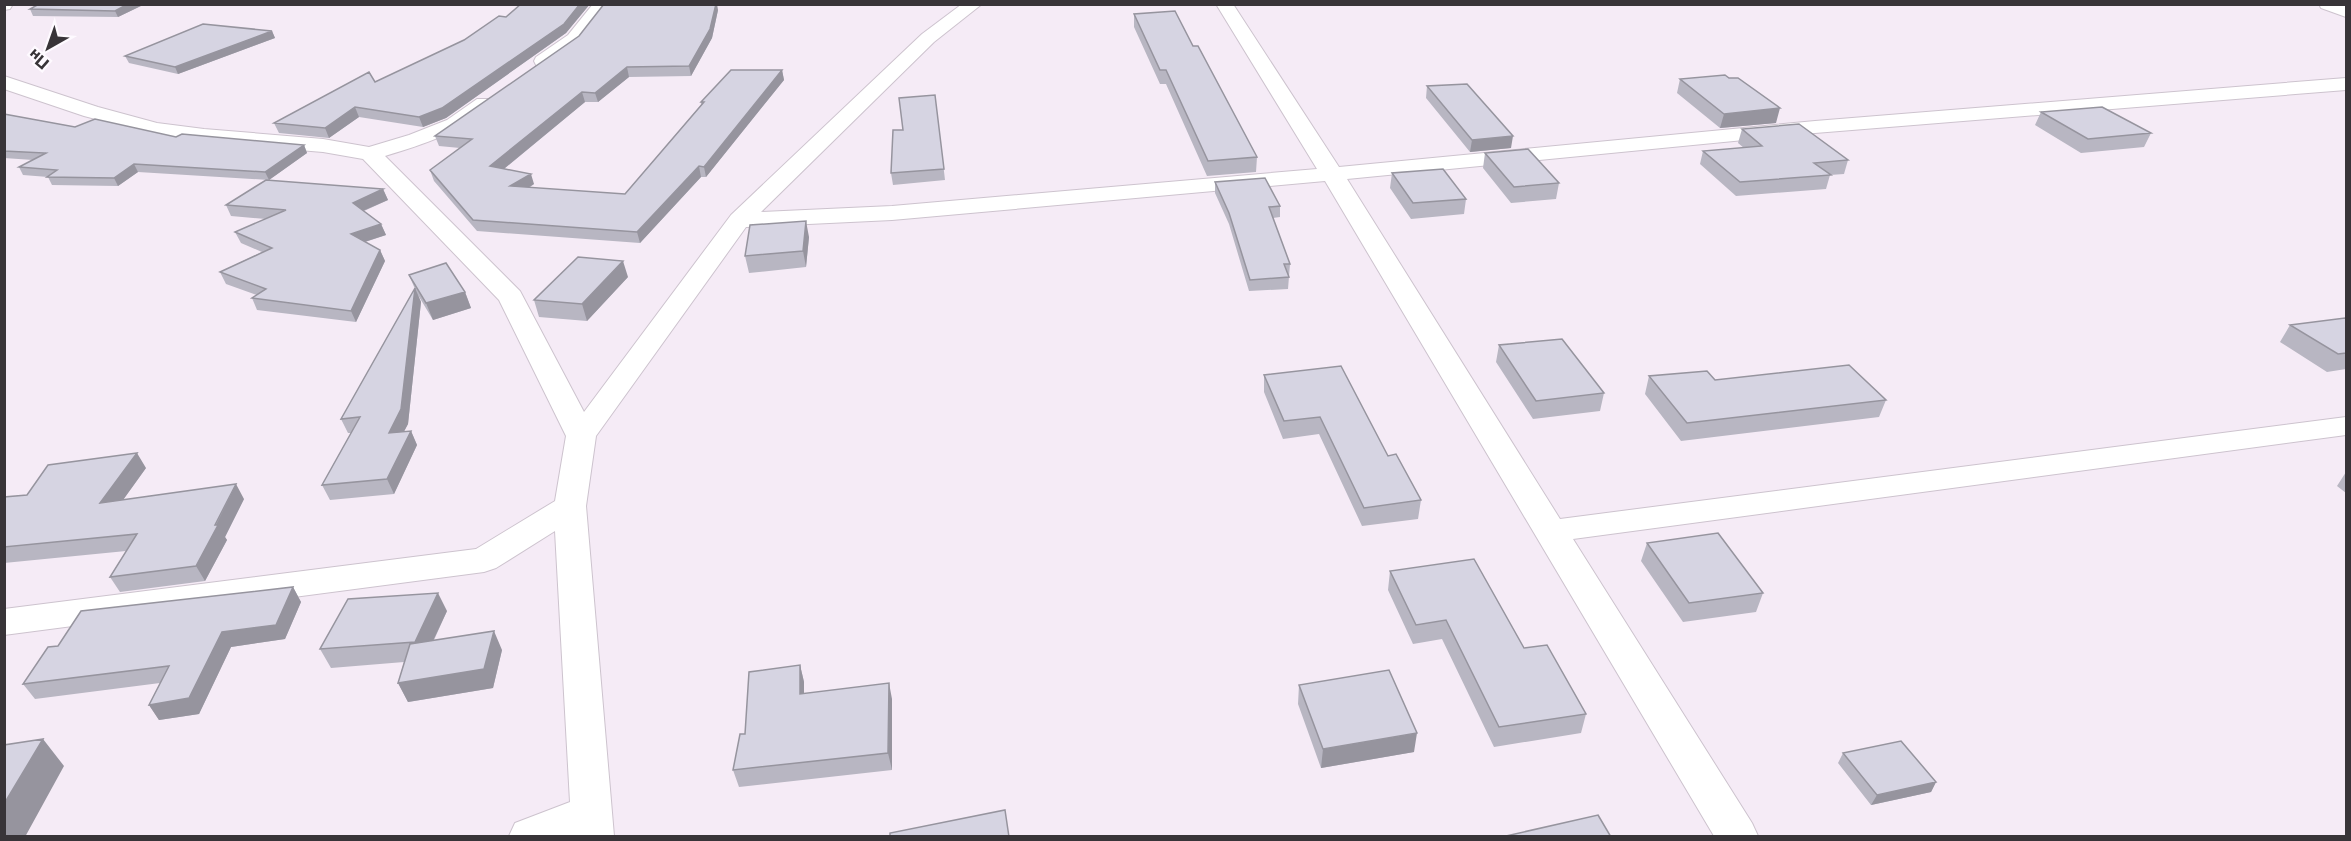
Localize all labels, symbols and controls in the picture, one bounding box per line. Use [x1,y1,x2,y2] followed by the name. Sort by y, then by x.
[18,18,78,78] north arrow
[24,46,52,74] text: Пн

